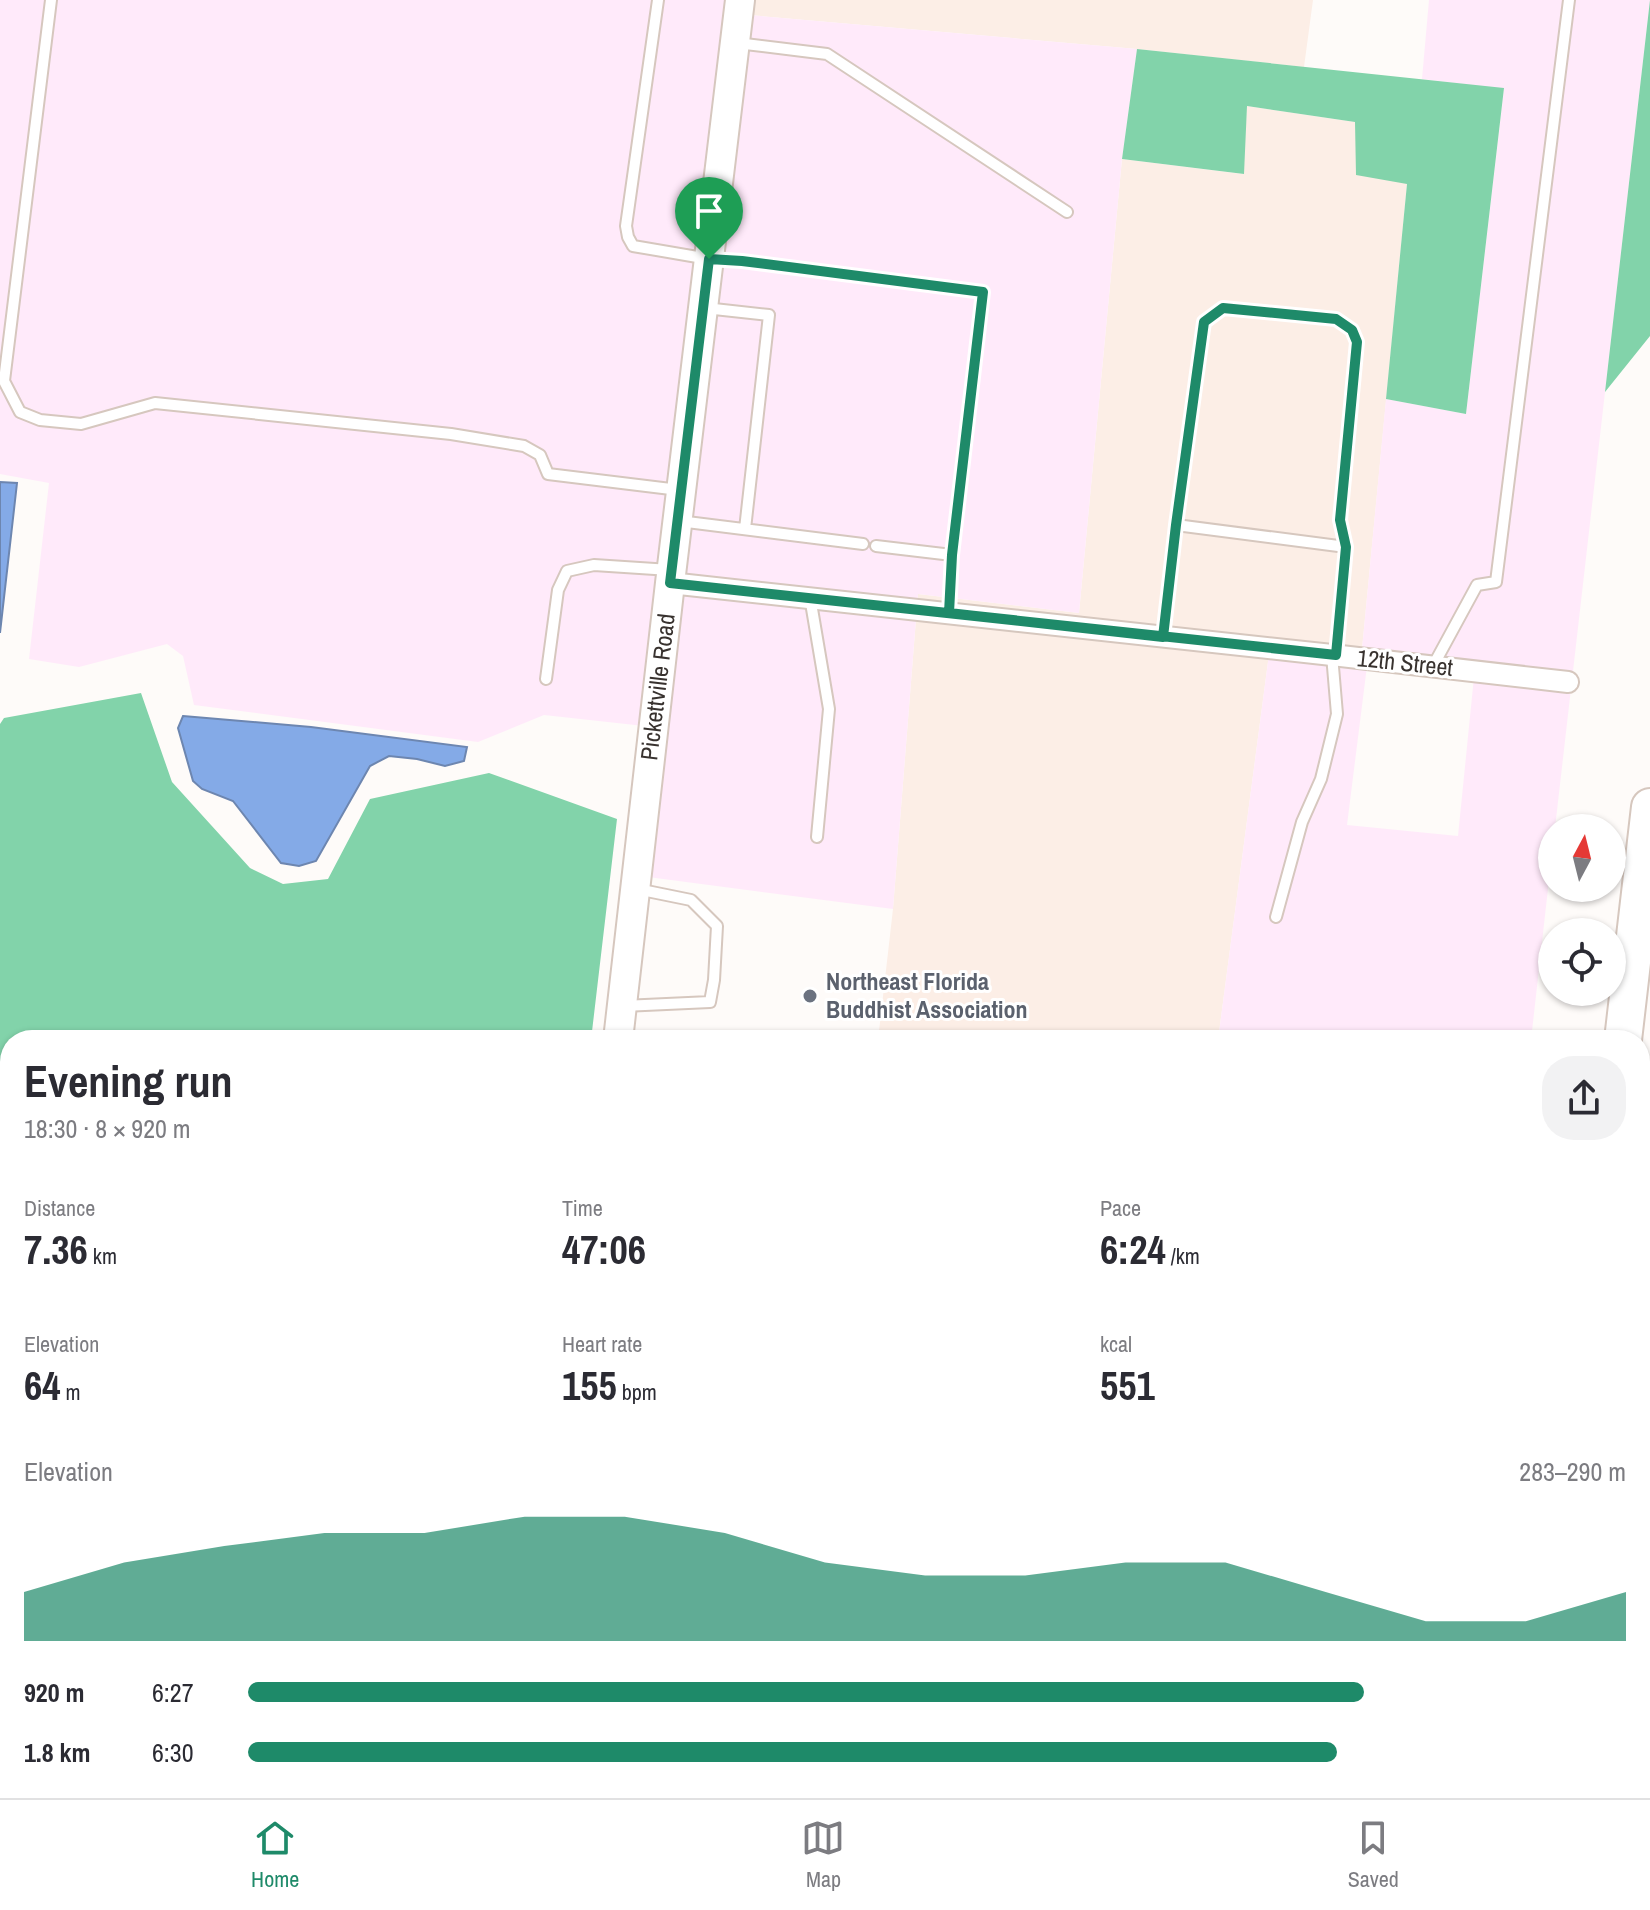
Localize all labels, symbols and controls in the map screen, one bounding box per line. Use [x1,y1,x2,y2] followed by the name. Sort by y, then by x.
[675,177,743,259] pin
[687,189,731,233] icon: arrive
[632,612,682,762] street label: Pickettville Road
[1356,641,1455,683] street label: 12th Street
[1538,814,1626,902] north arrow
[1538,814,1626,1006] map controls
[1538,918,1626,1006] button: locate
[826,965,1028,1025] place label: Northeast Florida Buddhist Association
[801,987,819,1005] marker: Northeast Florida Buddhist Association
[24,1051,233,1111] text: Evening run
[1542,1056,1626,1140] button: share
[24,1111,191,1146] text: 18:30 · 8 × 920 m
[24,1193,95,1223] text: Distance
[562,1193,603,1223] text: Time
[1100,1193,1141,1223] text: Pace
[24,1223,88,1276] text: 7.36
[562,1223,646,1276] text: 47:06
[1100,1223,1166,1276] text: 6:24
[88,1241,117,1271] text: km
[1166,1241,1200,1271] text: /km
[24,1329,99,1359] text: Elevation
[562,1329,642,1359] text: Heart rate
[1100,1329,1132,1359] text: kcal
[24,1359,60,1412] text: 64
[562,1359,617,1412] text: 155
[1100,1359,1155,1412] text: 551
[60,1377,81,1407] text: m
[617,1377,657,1407] text: bpm
[24,1454,113,1489] text: Elevation
[1519,1454,1626,1489] text: 283–290 m
[24,1675,84,1710] text: 920 m
[152,1675,194,1710] text: 6:27
[24,1735,90,1770] text: 1.8 km
[152,1735,194,1770] text: 6:30
[251,1816,299,1894] tab: Home
[801,1816,845,1894] tab: Map
[1348,1816,1399,1894] tab: Saved

